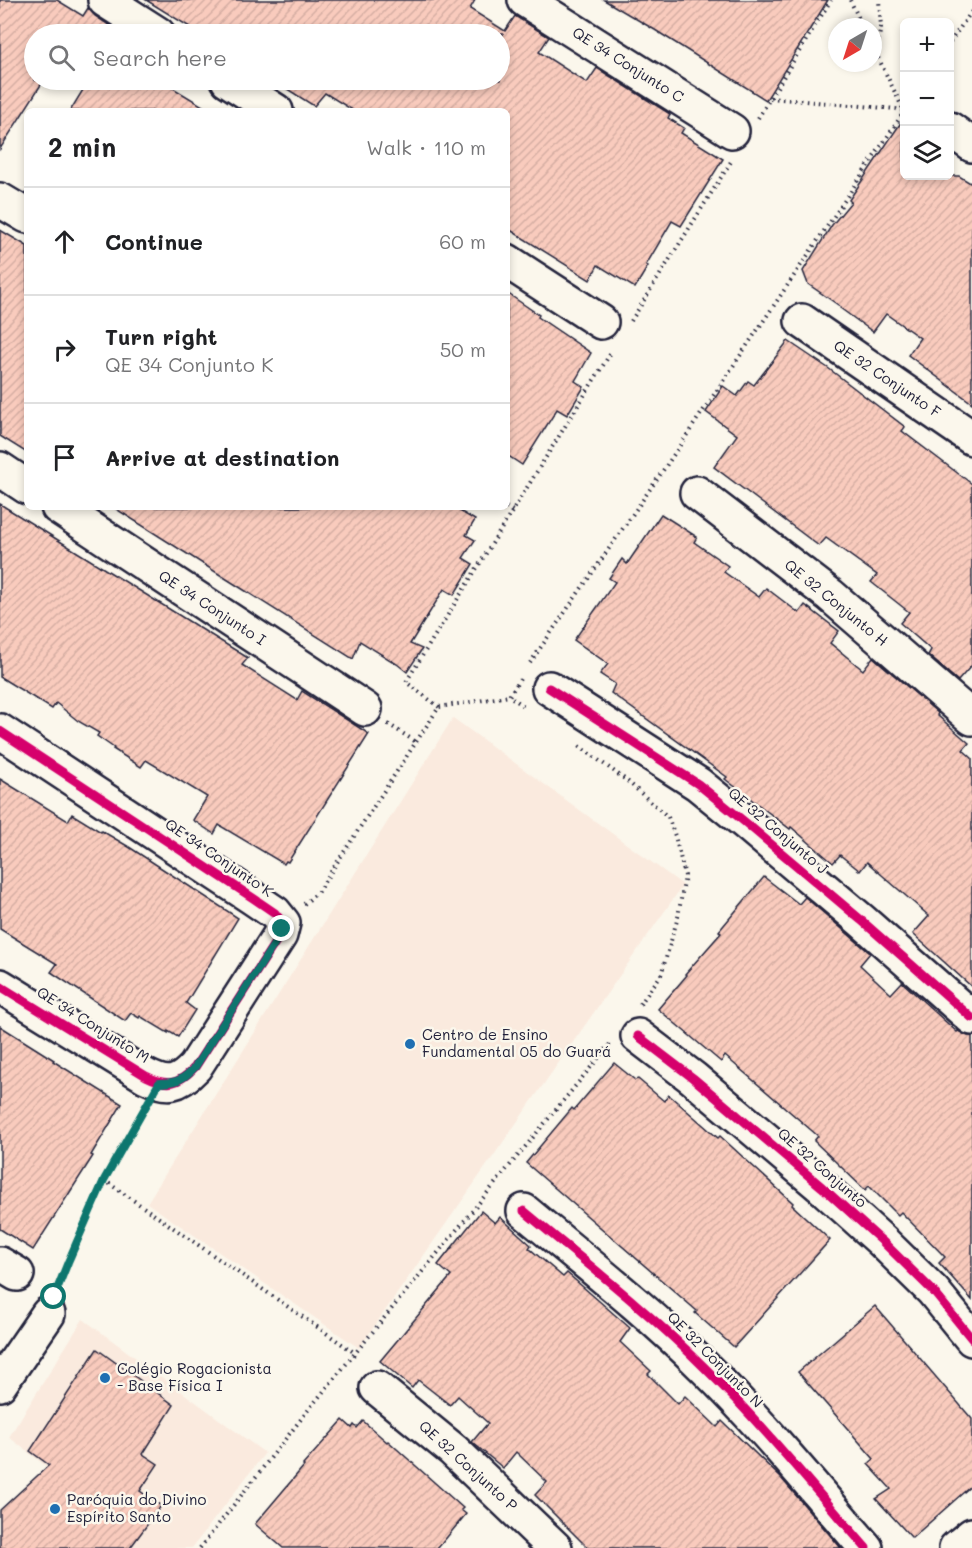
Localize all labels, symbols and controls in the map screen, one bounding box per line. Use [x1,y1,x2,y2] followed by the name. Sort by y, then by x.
[828,18,882,72] north arrow
[900,18,954,180] map controls
[900,18,954,72] button: +
[569,22,688,107] street label: QE 34 Conjunto C
[24,24,510,90] search box
[45,41,78,74] icon: search
[93,43,227,72] text: Search here
[900,72,954,126] button: −
[900,126,954,180] button: layers
[48,130,116,164] text: 2 min
[366,134,486,160] text: Walk · 110 m
[48,225,81,258] icon: ahead
[105,227,203,256] text: Continue
[439,228,486,254] text: 60 m
[105,322,217,351] text: Turn right
[48,333,81,366] icon: right
[830,335,945,421] street label: QE 32 Conjunto F
[440,336,486,362] text: 50 m
[105,351,274,377] text: QE 34 Conjunto K
[48,441,81,474] icon: arrive
[105,443,340,472] text: Arrive at destination
[781,554,892,650] street label: QE 32 Conjunto H
[155,565,270,650] street label: QE 34 Conjunto I
[724,782,834,879] street label: QE 32 Conjunto J
[162,814,278,901] street label: QE 34 Conjunto K
[268,915,294,941] route end
[33,981,154,1067] street label: QE 34 Conjunto M
[422,1024,611,1061] place label: Centro de Ensino Fundamental 05 do Guará
[403,1037,417,1051] marker: Centro de Ensino Fundamental 05 do Guará
[774,1123,872,1212] street label: QE 32 Conjunto
[40,1283,66,1309] route start
[663,1307,768,1412] street label: QE 32 Conjunto N
[117,1358,272,1395] place label: Colégio Rogacionista - Base Física I
[98,1371,112,1385] marker: Colégio Rogacionista - Base Física I
[415,1416,522,1515] street label: QE 32 Conjunto P
[67,1489,206,1526] place label: Paróquia do Divino Espírito Santo
[48,1502,62,1516] marker: Paróquia do Divino Espírito Santo

